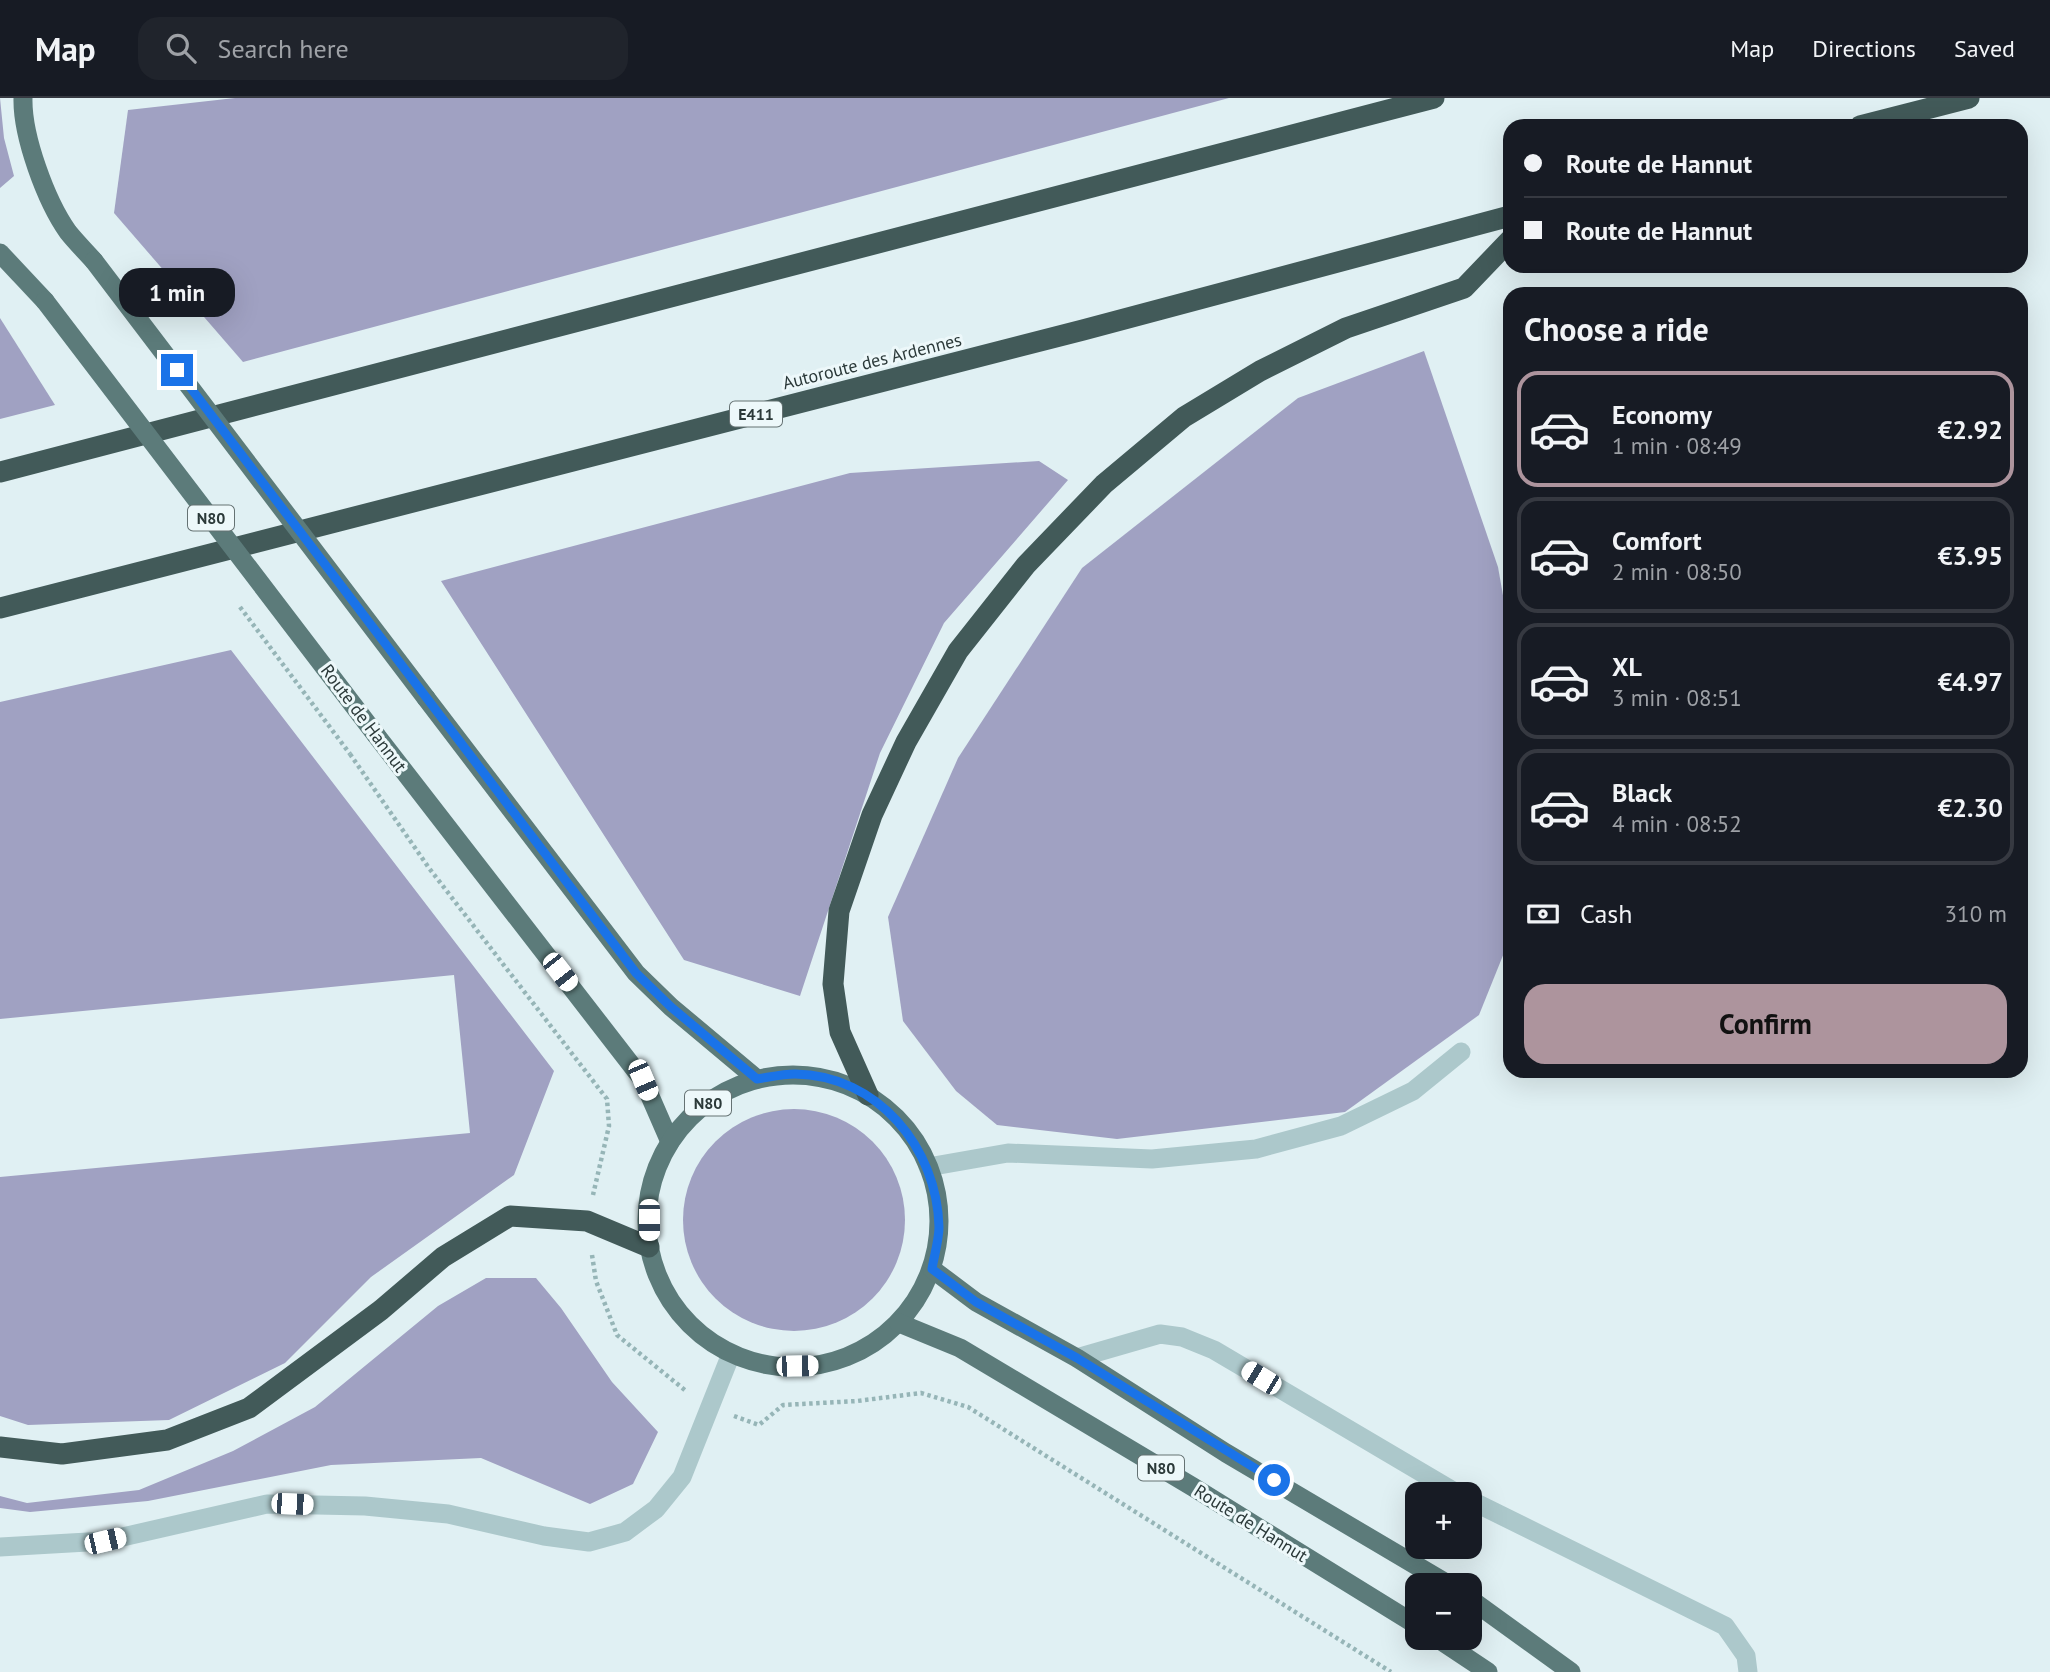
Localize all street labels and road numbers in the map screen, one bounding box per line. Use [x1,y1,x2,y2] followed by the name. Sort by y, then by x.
[780,328,964,394] street label: Autoroute des Ardennes
[730,402,782,426] road number: E411
[188,506,234,530] road number: N80
[316,659,412,777] street label: Route de Hannut
[685,1091,731,1116] road number: N80
[1138,1456,1184,1480] road number: N80
[1190,1479,1312,1567] street label: Route de Hannut

